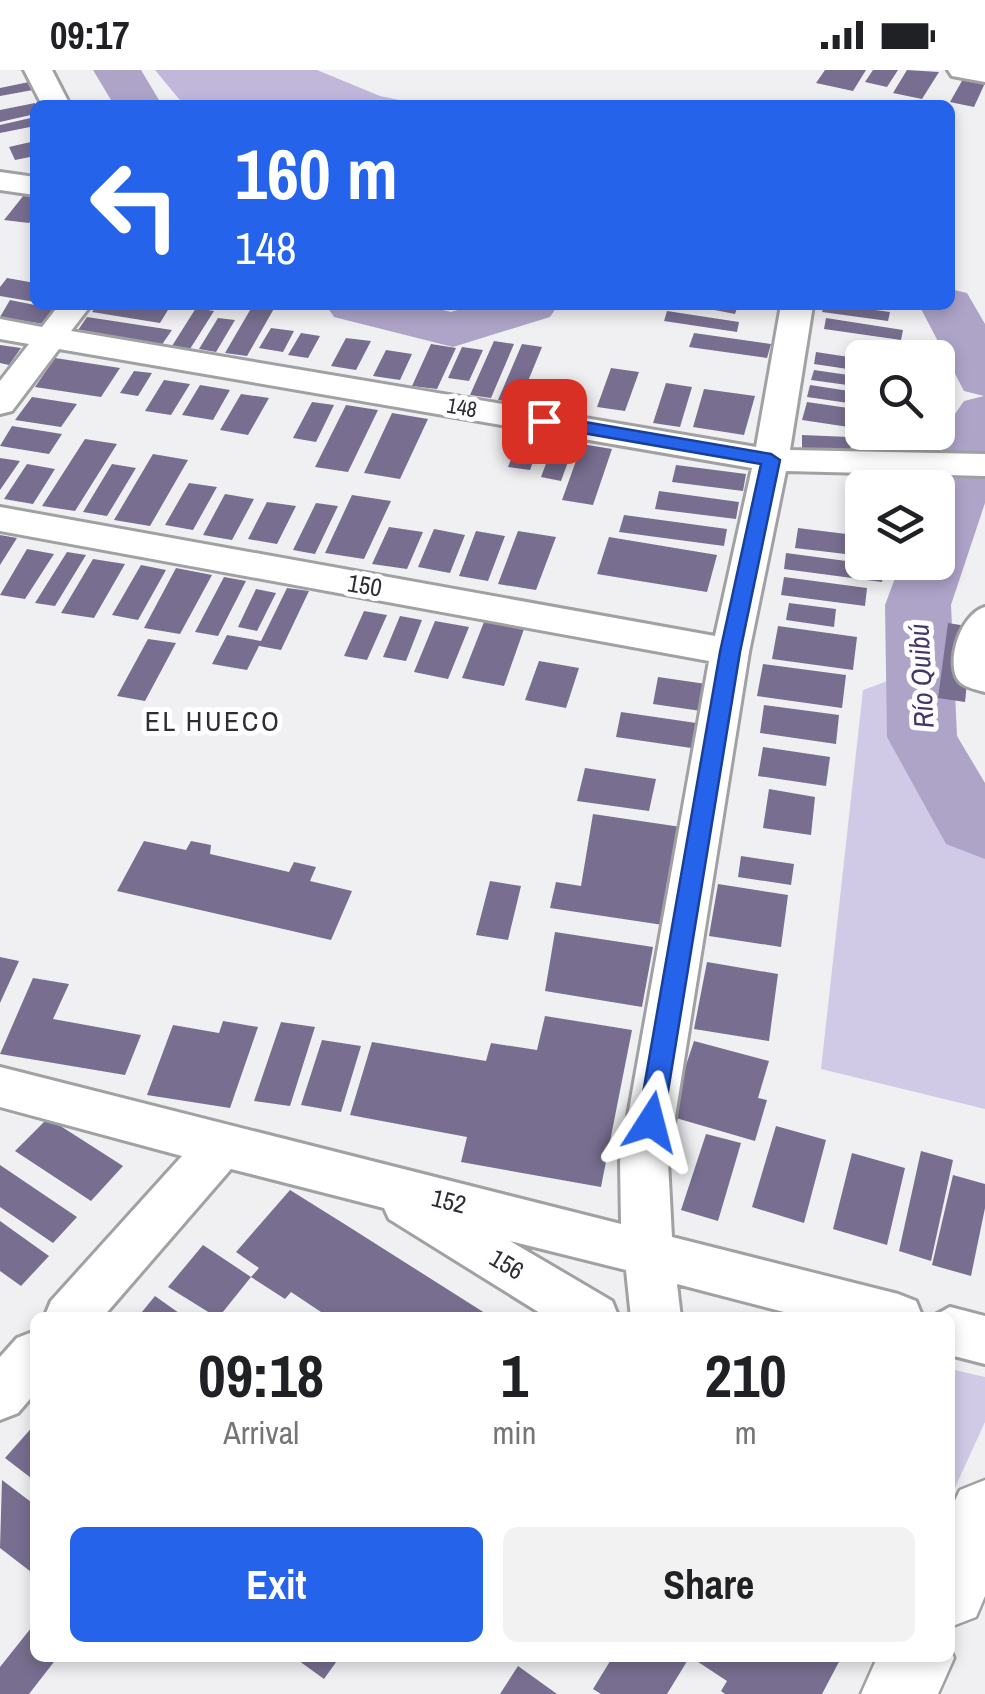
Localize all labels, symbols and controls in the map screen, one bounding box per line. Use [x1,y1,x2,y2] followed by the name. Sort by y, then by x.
[50,10,130,61] text: 09:17
[235,127,398,221] text: 160 m
[70,140,200,270] icon: left
[235,217,297,278] text: 148
[845,340,955,580] map controls
[845,340,955,450] button: search
[502,379,587,464] pin
[445,390,479,424] street label: 148
[517,394,572,449] icon: arrive
[845,470,955,580] button: layers
[345,565,385,605] street label: 150
[899,623,943,729] water label: Río Quibú
[145,702,281,740] district label: EL HUECO
[599,1070,703,1174] position arrow
[428,1180,470,1222] street label: 152
[484,1241,530,1287] street label: 156
[198,1335,324,1416] text: 09:18
[501,1335,528,1416] text: 1
[705,1335,787,1416] text: 210
[223,1411,299,1454] text: Arrival
[492,1411,536,1454] text: min
[735,1411,757,1454] text: m
[70,1527,483,1642] button: Exit
[503,1527,915,1642] button: Share

